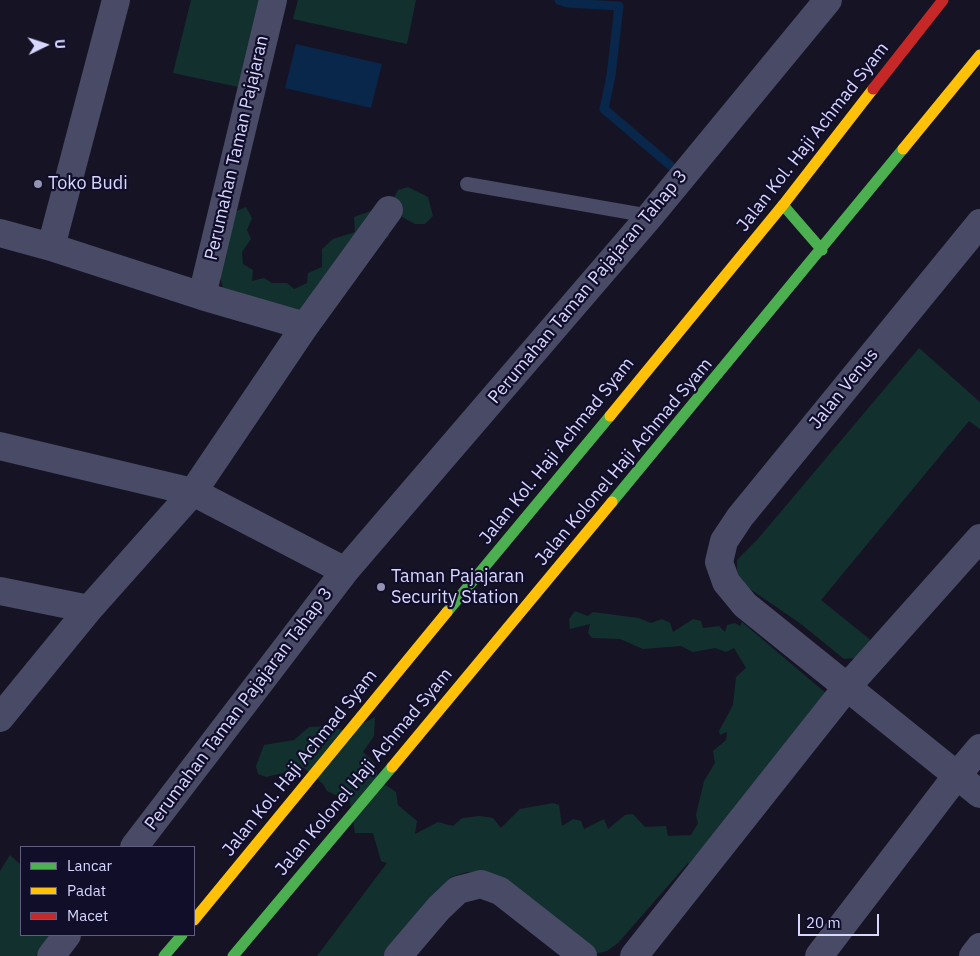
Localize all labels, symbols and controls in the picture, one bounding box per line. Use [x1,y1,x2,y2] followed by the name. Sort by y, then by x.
[20,20,70,70] north arrow
[201,33,273,263] street label: Perumahan Taman Pajajaran
[51,38,69,49] text: U
[732,38,894,236] street label: Jalan Kol. Haji Achmad Syam
[484,166,692,408] street label: Perumahan Taman Pajajaran Tahap 3
[48,173,128,195] place label: Toko Budi
[32,178,44,190] marker: Toko Budi
[805,344,883,434] street label: Jalan Venus
[475,353,639,549] street label: Jalan Kol. Haji Achmad Syam
[531,354,717,570] street label: Jalan Kolonel Haji Achmad Syam
[391,566,524,608] place label: Taman Pajajaran Security Station
[375,581,387,593] marker: Taman Pajajaran Security Station
[141,583,337,835] street label: Perumahan Taman Pajajaran Tahap 3
[271,664,457,880] street label: Jalan Kolonel Haji Achmad Syam
[218,665,382,861] street label: Jalan Kol. Haji Achmad Syam
[20,846,195,936] legend
[67,856,112,875] text: Lancar
[67,881,106,900] text: Padat
[800,904,881,936] scale bar
[67,906,108,925] text: Macet
[806,913,841,932] text: 20 m

